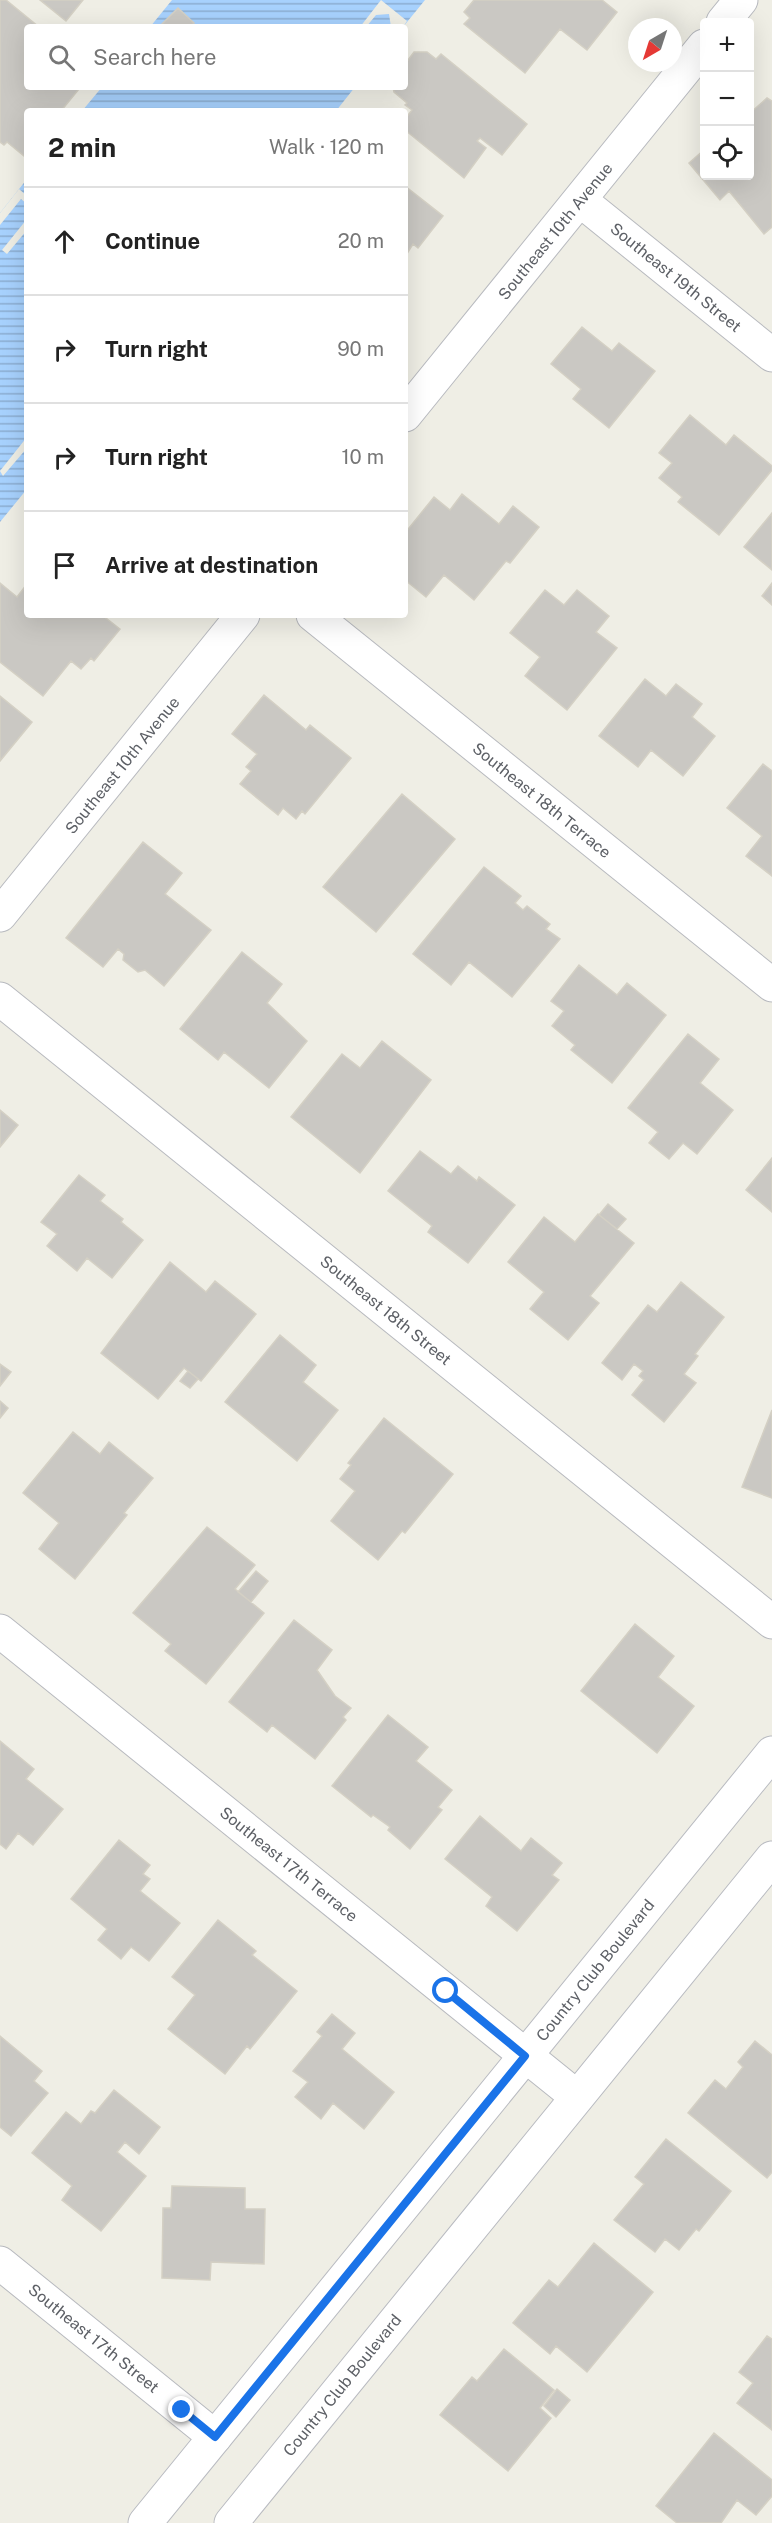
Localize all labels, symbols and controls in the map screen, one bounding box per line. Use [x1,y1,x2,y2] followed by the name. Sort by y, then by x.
[628,18,682,72] north arrow
[700,18,754,180] map controls
[700,18,754,72] button: +
[24,24,408,90] search box
[45,41,78,74] icon: search
[93,44,217,70] text: Search here
[700,72,754,126] button: −
[700,126,754,180] button: locate
[48,132,116,163] text: 2 min
[269,135,384,159] text: Walk · 120 m
[494,159,617,304] street label: Southeast 10th Avenue
[606,219,745,336] street label: Southeast 19th Street
[48,225,81,258] icon: ahead
[105,228,200,254] text: Continue
[338,229,384,253] text: 20 m
[48,333,81,366] icon: right
[105,336,208,362] text: Turn right
[337,337,384,361] text: 90 m
[48,441,81,474] icon: right
[105,444,208,470] text: Turn right
[341,445,384,469] text: 10 m
[48,549,81,582] icon: arrive
[105,552,318,578] text: Arrive at destination
[61,693,184,838] street label: Southeast 10th Avenue
[469,739,615,862] street label: Southeast 18th Terrace
[316,1252,455,1369] street label: Southeast 18th Street
[216,1803,361,1926] street label: Southeast 17th Terrace
[532,1896,658,2045] street label: Country Club Boulevard
[432,1977,458,2003] route start
[25,2280,163,2397] street label: Southeast 17th Street
[279,2311,405,2460] street label: Country Club Boulevard
[168,2396,194,2422] route end

